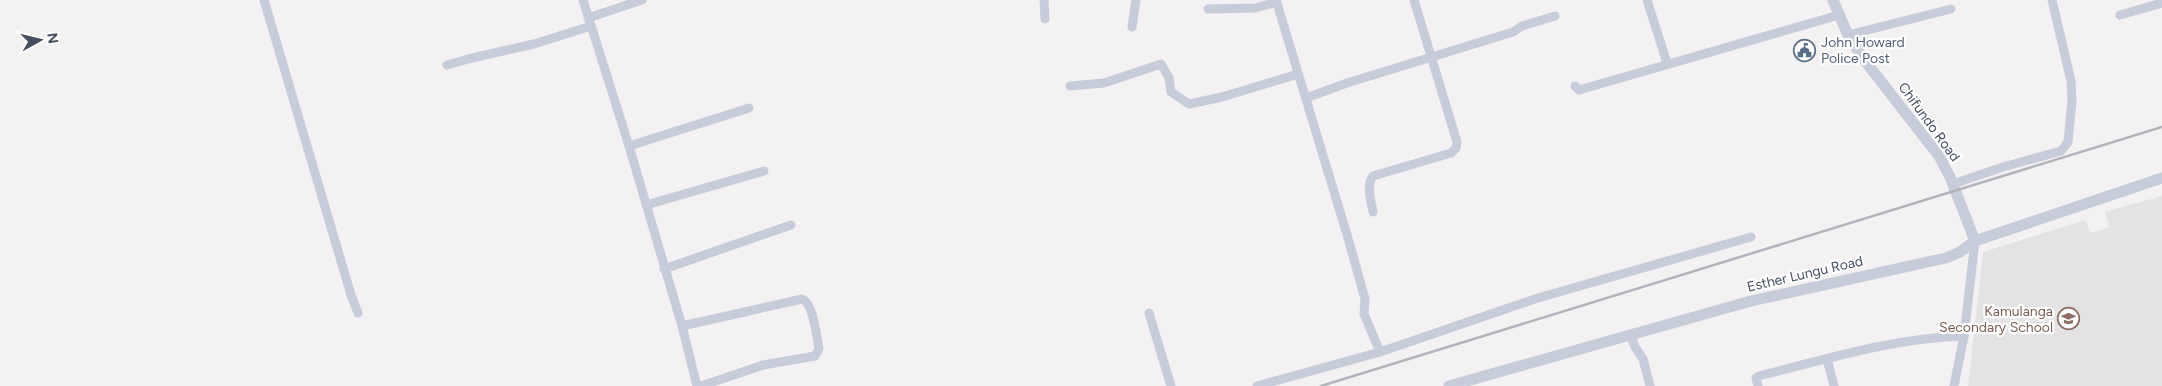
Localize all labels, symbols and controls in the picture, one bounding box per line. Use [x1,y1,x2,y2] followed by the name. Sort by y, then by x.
[15,15,65,65] north arrow
[43,32,62,45] text: N
[1821,34,1905,67] place label: John Howard Police Post
[1793,38,1817,62] public building icon: John Howard Police Post
[1895,79,1963,165] street label: Chifundo Road
[1745,252,1865,296] street label: Esther Lungu Road
[1939,303,2053,336] place label: Kamulanga Secondary School
[2057,307,2081,331] school or university icon: Kamulanga Secondary School

